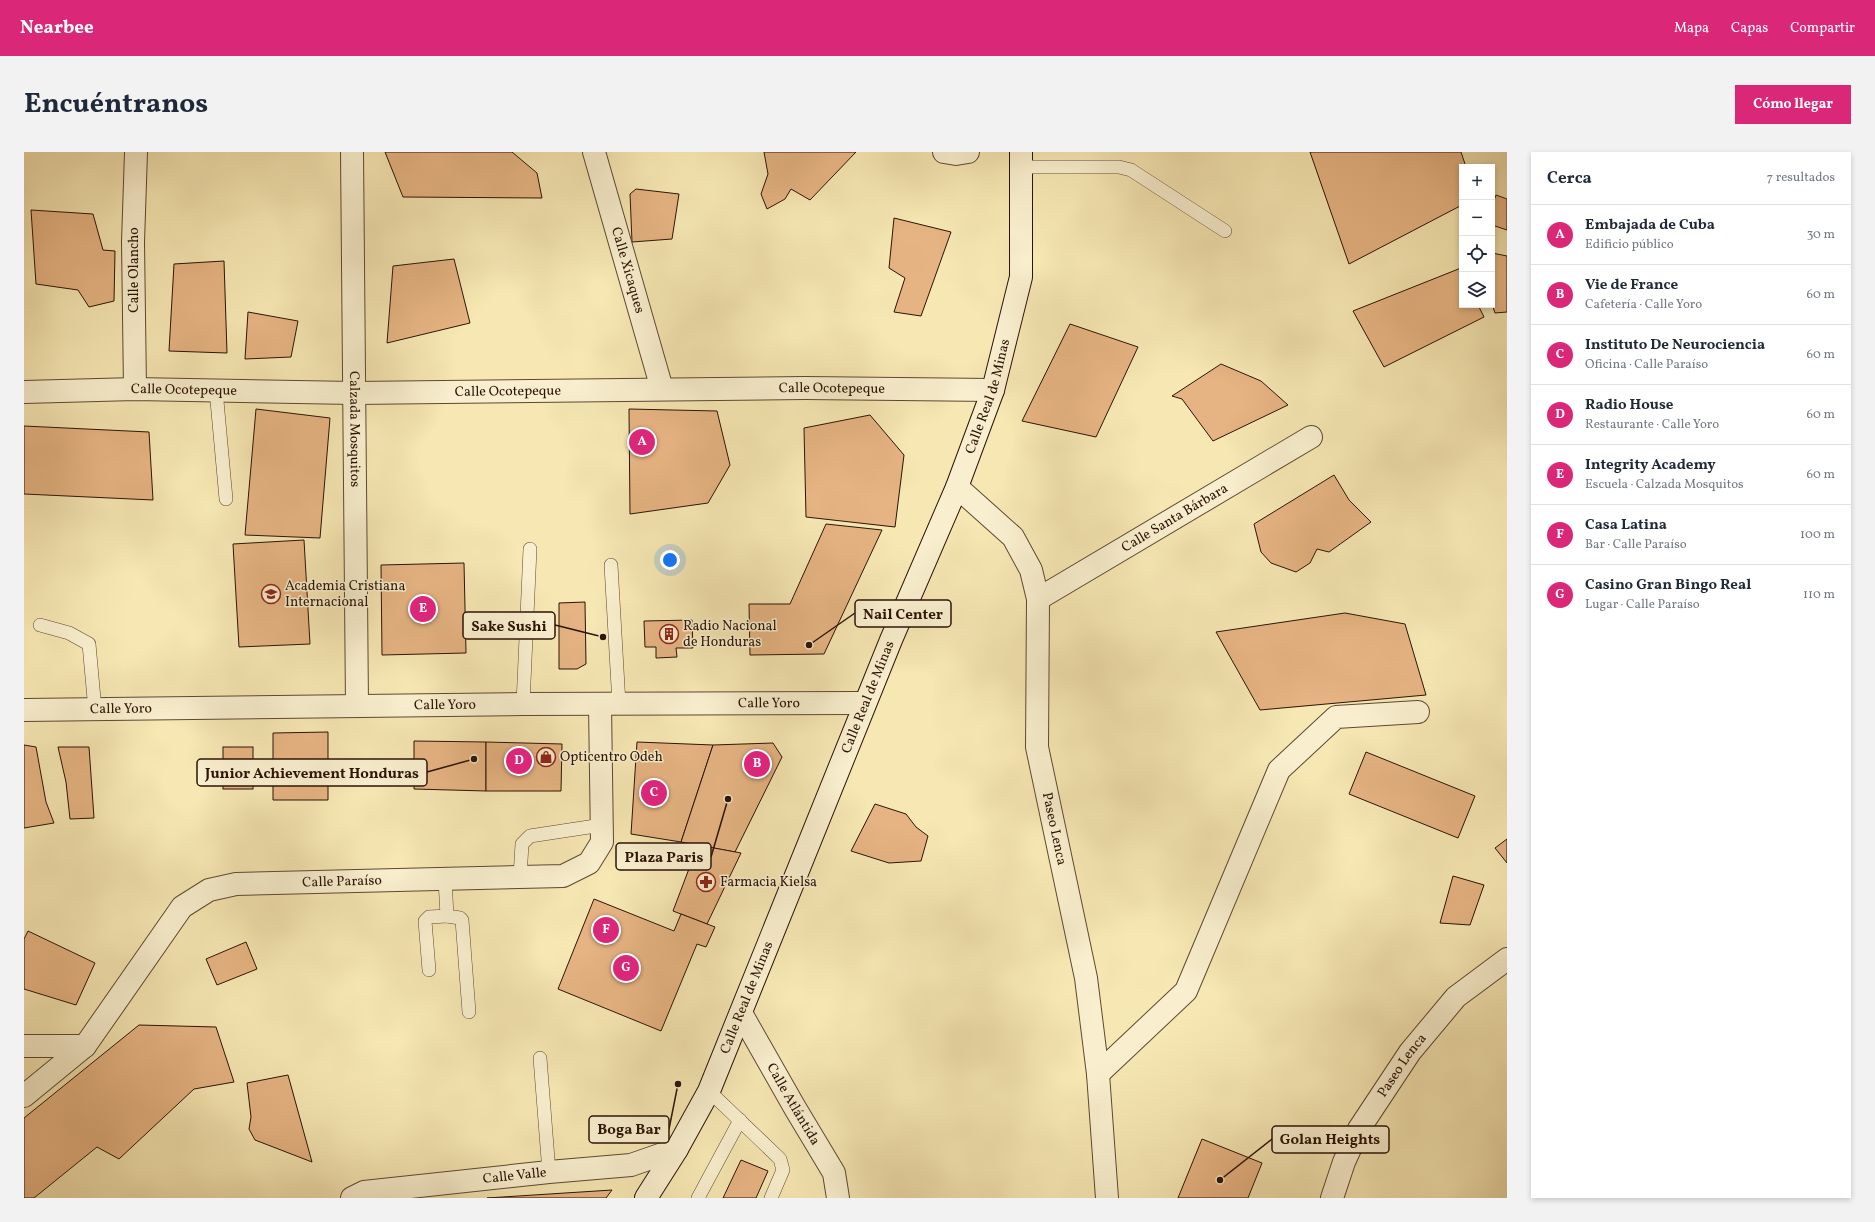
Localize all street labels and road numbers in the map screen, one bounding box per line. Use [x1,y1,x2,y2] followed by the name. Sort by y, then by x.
[607,225,649,316] street label: Calle Xicaques
[125,227,144,313] street label: Calle Olancho
[961,337,1015,457] street label: Calle Real de Minas
[344,371,365,487] street label: Calzada Mosquitos
[779,378,885,398] street label: Calle Ocotepeque
[131,379,238,400] street label: Calle Ocotepeque
[455,381,561,401] street label: Calle Ocotepeque
[1118,479,1232,557] street label: Calle Santa Bárbara
[837,638,899,756] street label: Calle Real de Minas
[738,694,800,713] street label: Calle Yoro
[414,695,476,715] street label: Calle Yoro
[90,699,152,719] street label: Calle Yoro
[1037,790,1071,867] street label: Paseo Lenca
[302,871,382,892] street label: Calle Paraíso
[715,938,778,1057] street label: Calle Real de Minas
[1373,1029,1431,1101] street label: Paseo Lenca
[762,1060,825,1149] street label: Calle Atlántida
[482,1163,548,1189] street label: Calle Valle

